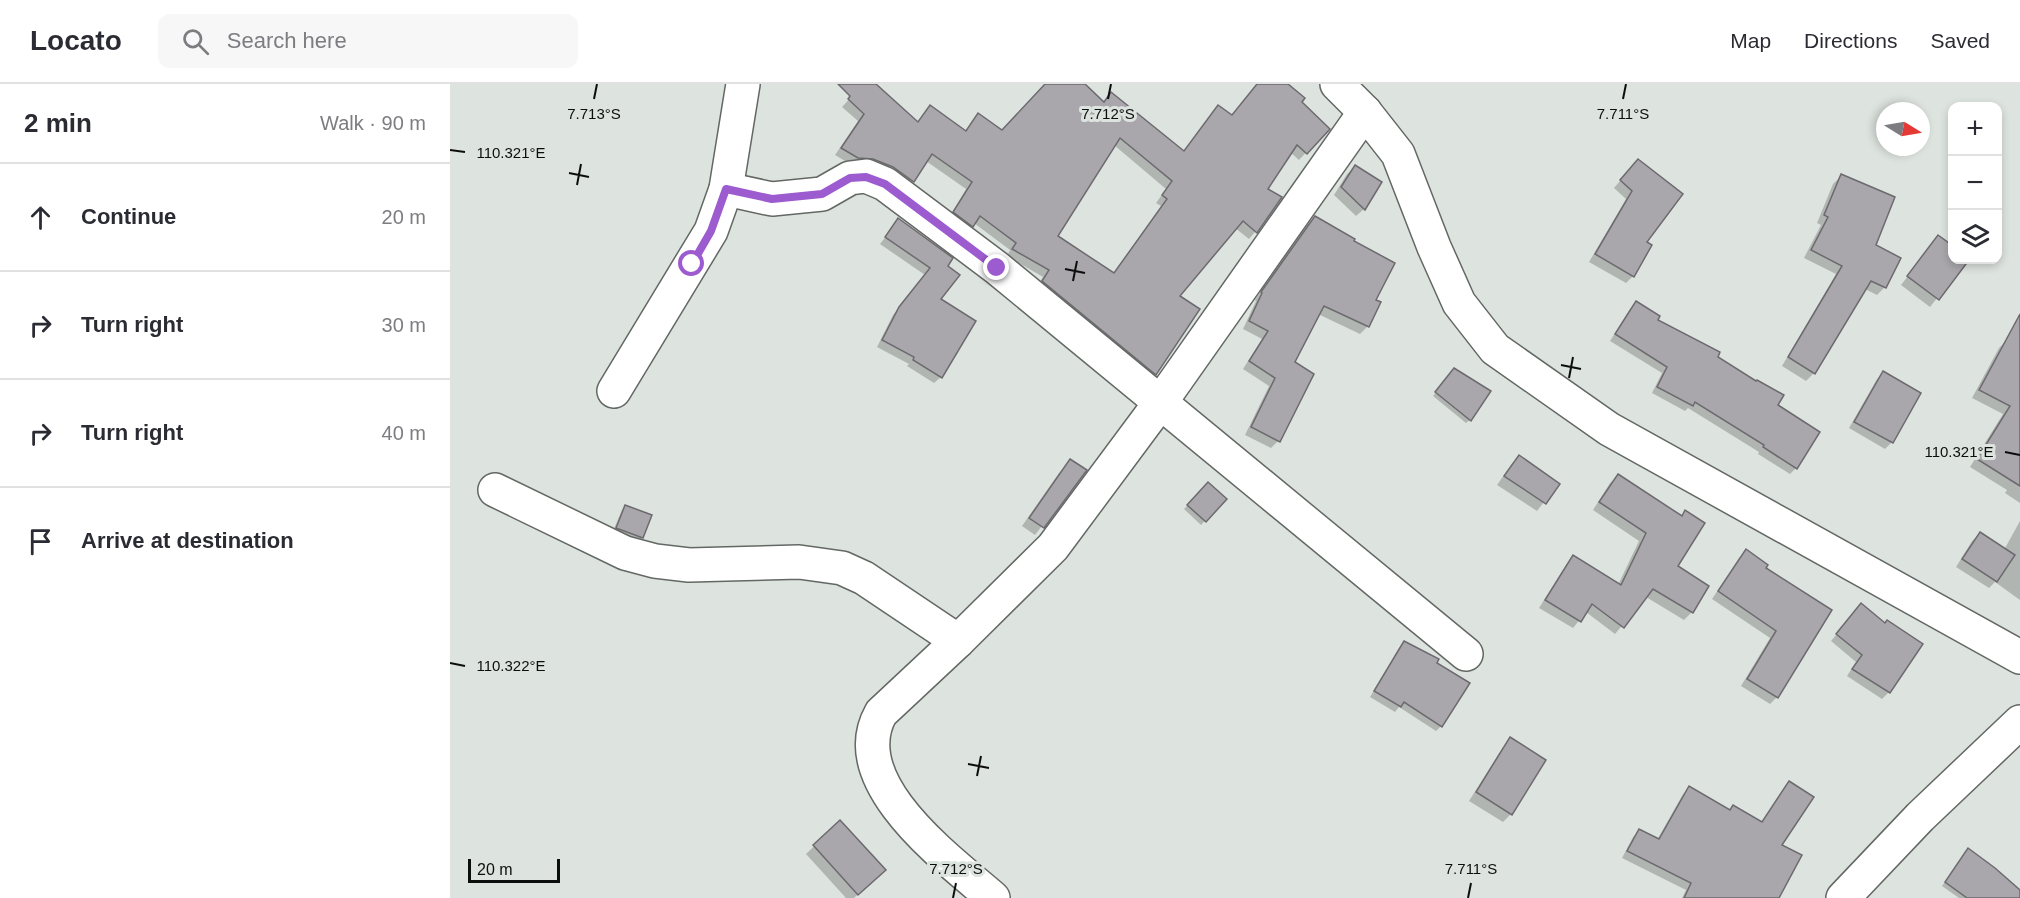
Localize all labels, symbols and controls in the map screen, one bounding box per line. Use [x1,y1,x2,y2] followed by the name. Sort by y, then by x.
[158,14,578,68] search box
[30,25,122,56] text: Locato
[179,25,212,58] icon: search
[227,28,347,53] text: Search here
[1730,29,1771,52] text: Map
[1804,29,1897,52] text: Directions
[1930,29,1990,52] text: Saved
[1876,102,1930,156] north arrow
[1948,102,2002,264] map controls
[1948,102,2002,156] button: +
[567,105,621,122] text: 7.713°S
[1081,105,1135,122] text: 7.712°S
[1597,105,1649,122] text: 7.711°S
[24,108,92,138] text: 2 min
[320,112,426,134] text: Walk · 90 m
[476,144,546,161] text: 110.321°E
[1948,156,2002,210] button: −
[24,201,57,234] icon: ahead
[81,204,176,229] text: Continue
[382,206,426,228] text: 20 m
[1948,210,2002,264] button: layers
[678,250,704,276] route start
[983,254,1009,280] route end
[24,309,57,342] icon: right
[81,312,183,337] text: Turn right
[382,314,426,336] text: 30 m
[24,417,57,450] icon: right
[81,420,183,445] text: Turn right
[382,422,426,444] text: 40 m
[1924,443,1994,460] text: 110.321°E
[24,525,57,558] icon: arrive
[81,528,294,553] text: Arrive at destination
[476,657,546,674] text: 110.322°E
[468,856,560,884] scale bar
[929,860,983,877] text: 7.712°S
[1445,860,1497,877] text: 7.711°S
[477,861,513,878] text: 20 m

